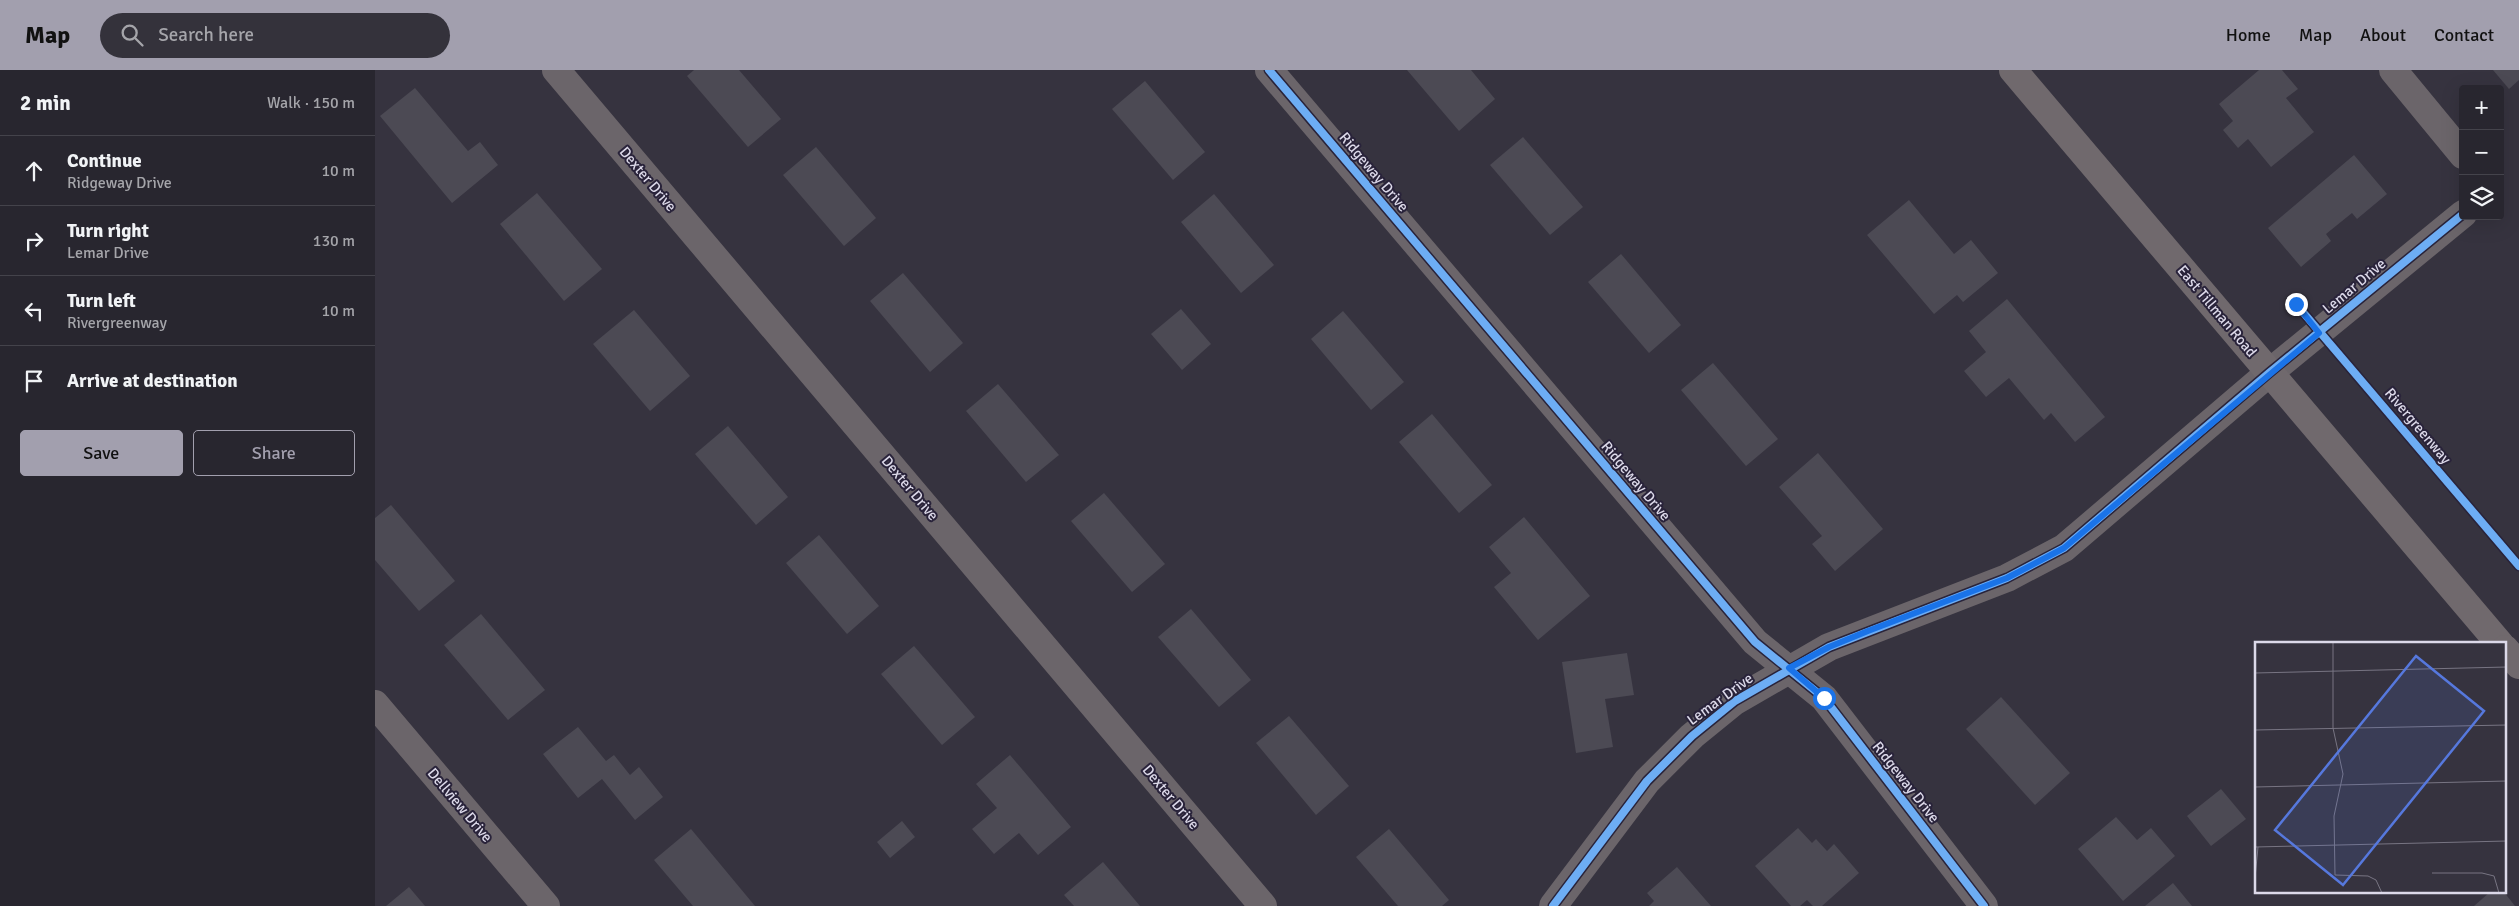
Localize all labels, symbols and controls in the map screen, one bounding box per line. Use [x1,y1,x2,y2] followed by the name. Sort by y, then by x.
[100,13,450,58] search box
[25,20,70,50] text: Map
[118,21,146,49] icon: search
[158,23,254,47] text: Search here
[2226,24,2271,46] text: Home
[2299,24,2332,46] text: Map
[2360,24,2406,46] text: About
[2434,24,2494,46] text: Contact
[2459,85,2504,220] map controls
[2459,85,2504,130] button: +
[20,90,71,116] text: 2 min
[267,93,355,113] text: Walk · 150 m
[1336,129,1412,215] street label: Ridgeway Drive
[2459,130,2504,175] button: −
[616,143,680,215] street label: Dexter Drive
[67,149,142,173] text: Continue
[20,157,48,185] icon: ahead
[321,161,355,181] text: 10 m
[67,173,172,193] text: Ridgeway Drive
[2459,175,2504,220] button: layers
[67,219,149,243] text: Turn right
[20,227,48,255] icon: right
[313,231,355,251] text: 130 m
[67,243,149,263] text: Lemar Drive
[2319,254,2389,318] street label: Lemar Drive
[2173,261,2261,361] street label: East Tillman Road
[67,289,136,313] text: Turn left
[2285,293,2308,316] route end
[20,297,48,325] icon: left
[321,301,355,321] text: 10 m
[67,313,167,333] text: Rivergreenway
[20,367,48,395] icon: arrive
[67,369,238,393] text: Arrive at destination
[2381,384,2455,468] street label: Rivergreenway
[20,430,183,476] button: Save
[193,430,355,476] button: Share
[1598,438,1674,524] street label: Ridgeway Drive
[878,452,942,524] street label: Dexter Drive
[2255,642,2507,894] inset map
[1684,669,1756,729] street label: Lemar Drive
[1813,687,1836,710] route start
[1869,738,1943,826] street label: Ridgeway Drive
[1139,761,1203,833] street label: Dexter Drive
[424,764,496,846] street label: Dellview Drive

